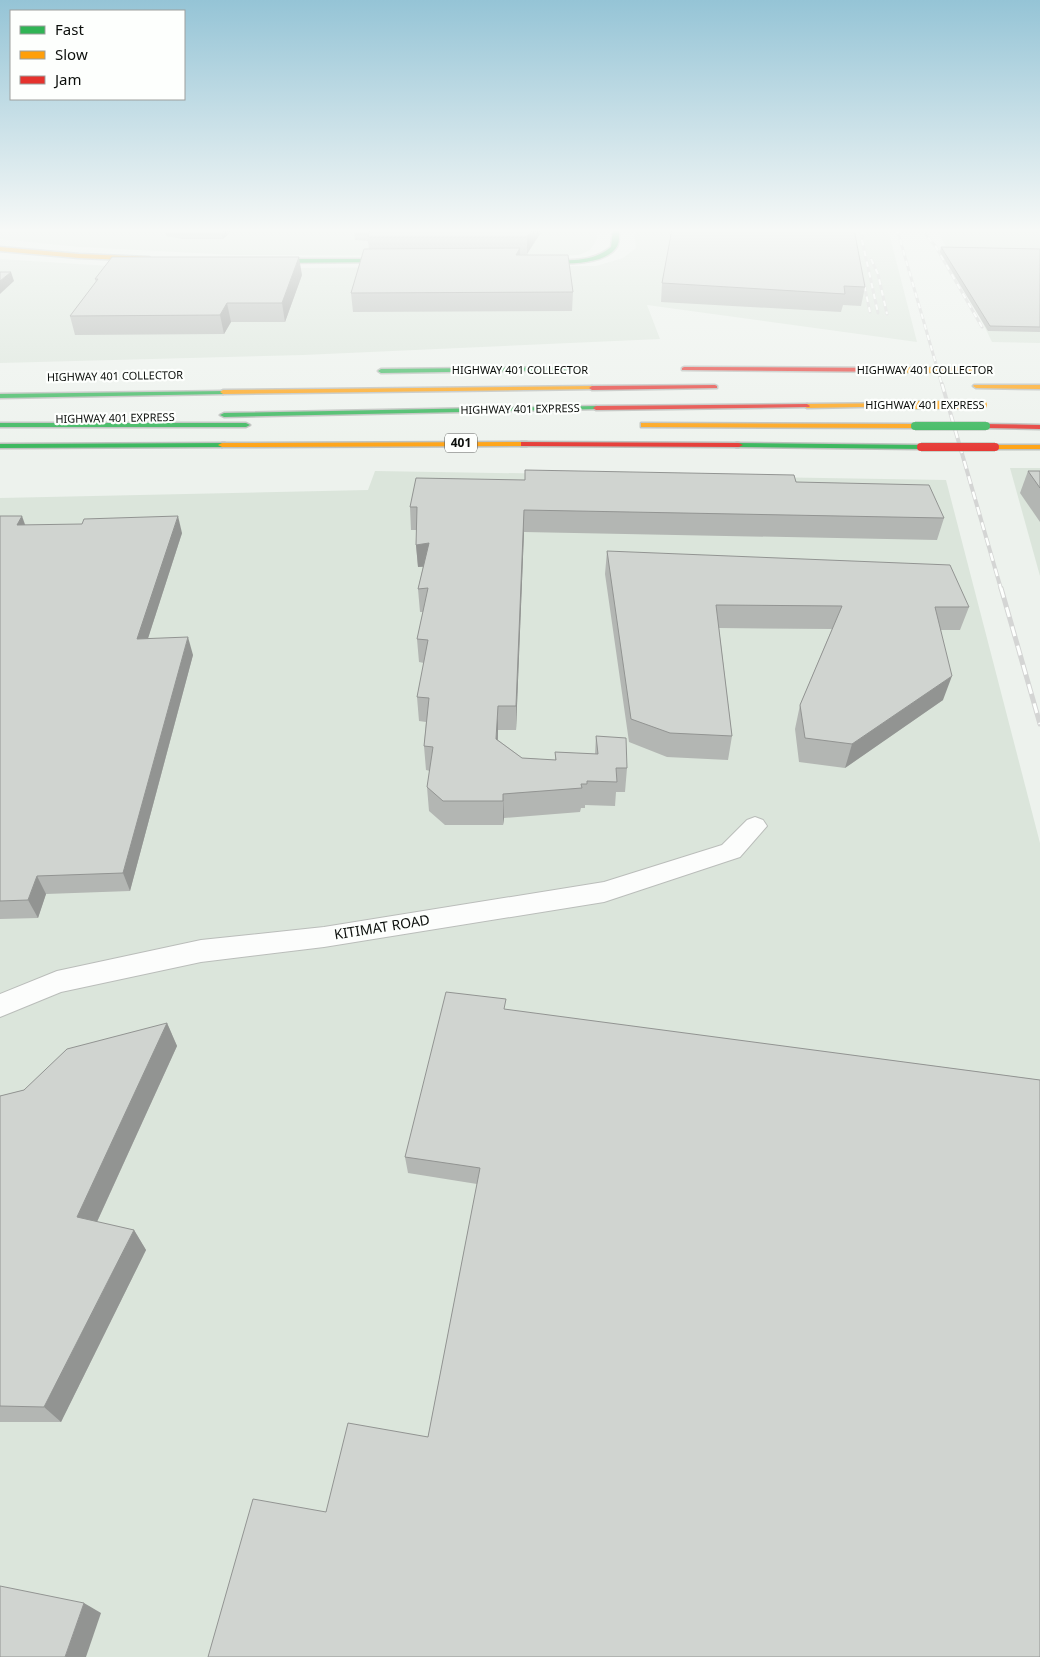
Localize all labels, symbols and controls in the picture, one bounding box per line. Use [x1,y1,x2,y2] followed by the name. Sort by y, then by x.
[10,10,185,100] legend
[55,19,84,39] text: Fast
[55,44,88,64] text: Slow
[53,69,82,89] text: Jam
[452,362,588,377] street label: HIGHWAY 401 COLLECTOR
[857,362,993,377] street label: HIGHWAY 401 COLLECTOR
[47,367,183,384] street label: HIGHWAY 401 COLLECTOR
[865,397,985,412] street label: HIGHWAY 401 EXPRESS
[460,400,580,417] street label: HIGHWAY 401 EXPRESS
[55,409,175,426] street label: HIGHWAY 401 EXPRESS
[445,433,477,452] road number: 401
[333,910,431,943] street label: KITIMAT ROAD

